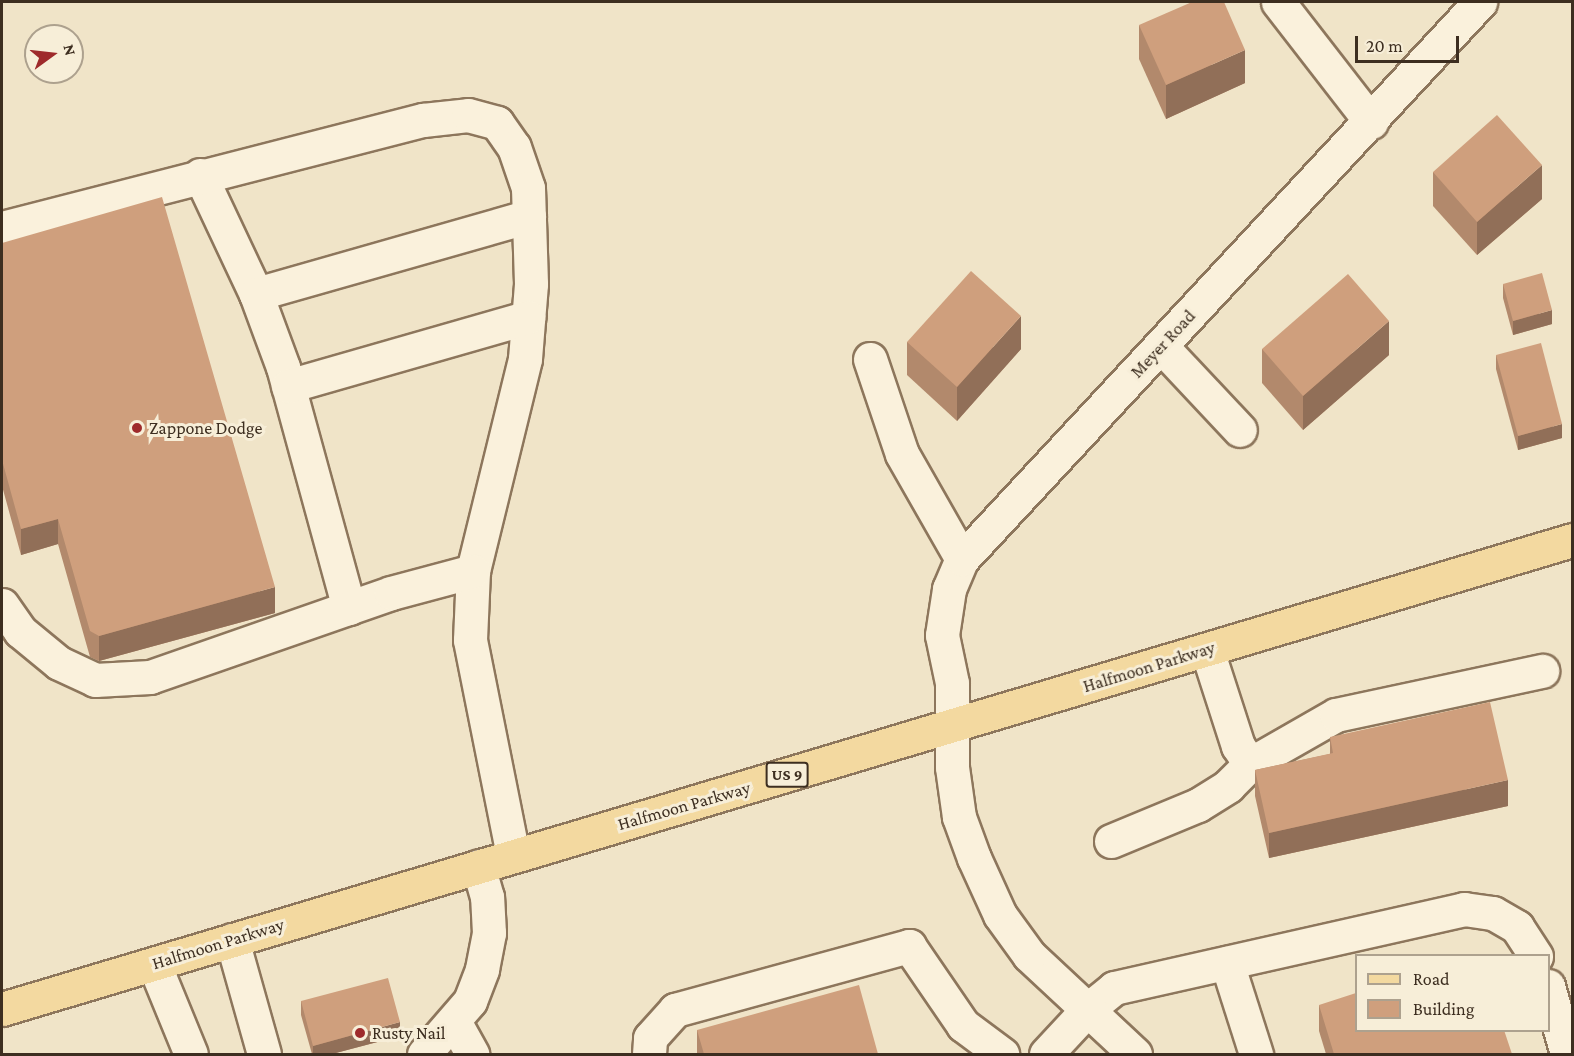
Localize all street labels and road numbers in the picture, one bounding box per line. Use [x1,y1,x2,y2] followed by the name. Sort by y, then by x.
[1126,306,1200,382] street label: Meyer Road
[1080,637,1218,697] street label: Halfmoon Parkway
[764,762,810,788] road number: US 9
[615,777,753,835] street label: Halfmoon Parkway
[149,914,287,974] street label: Halfmoon Parkway

